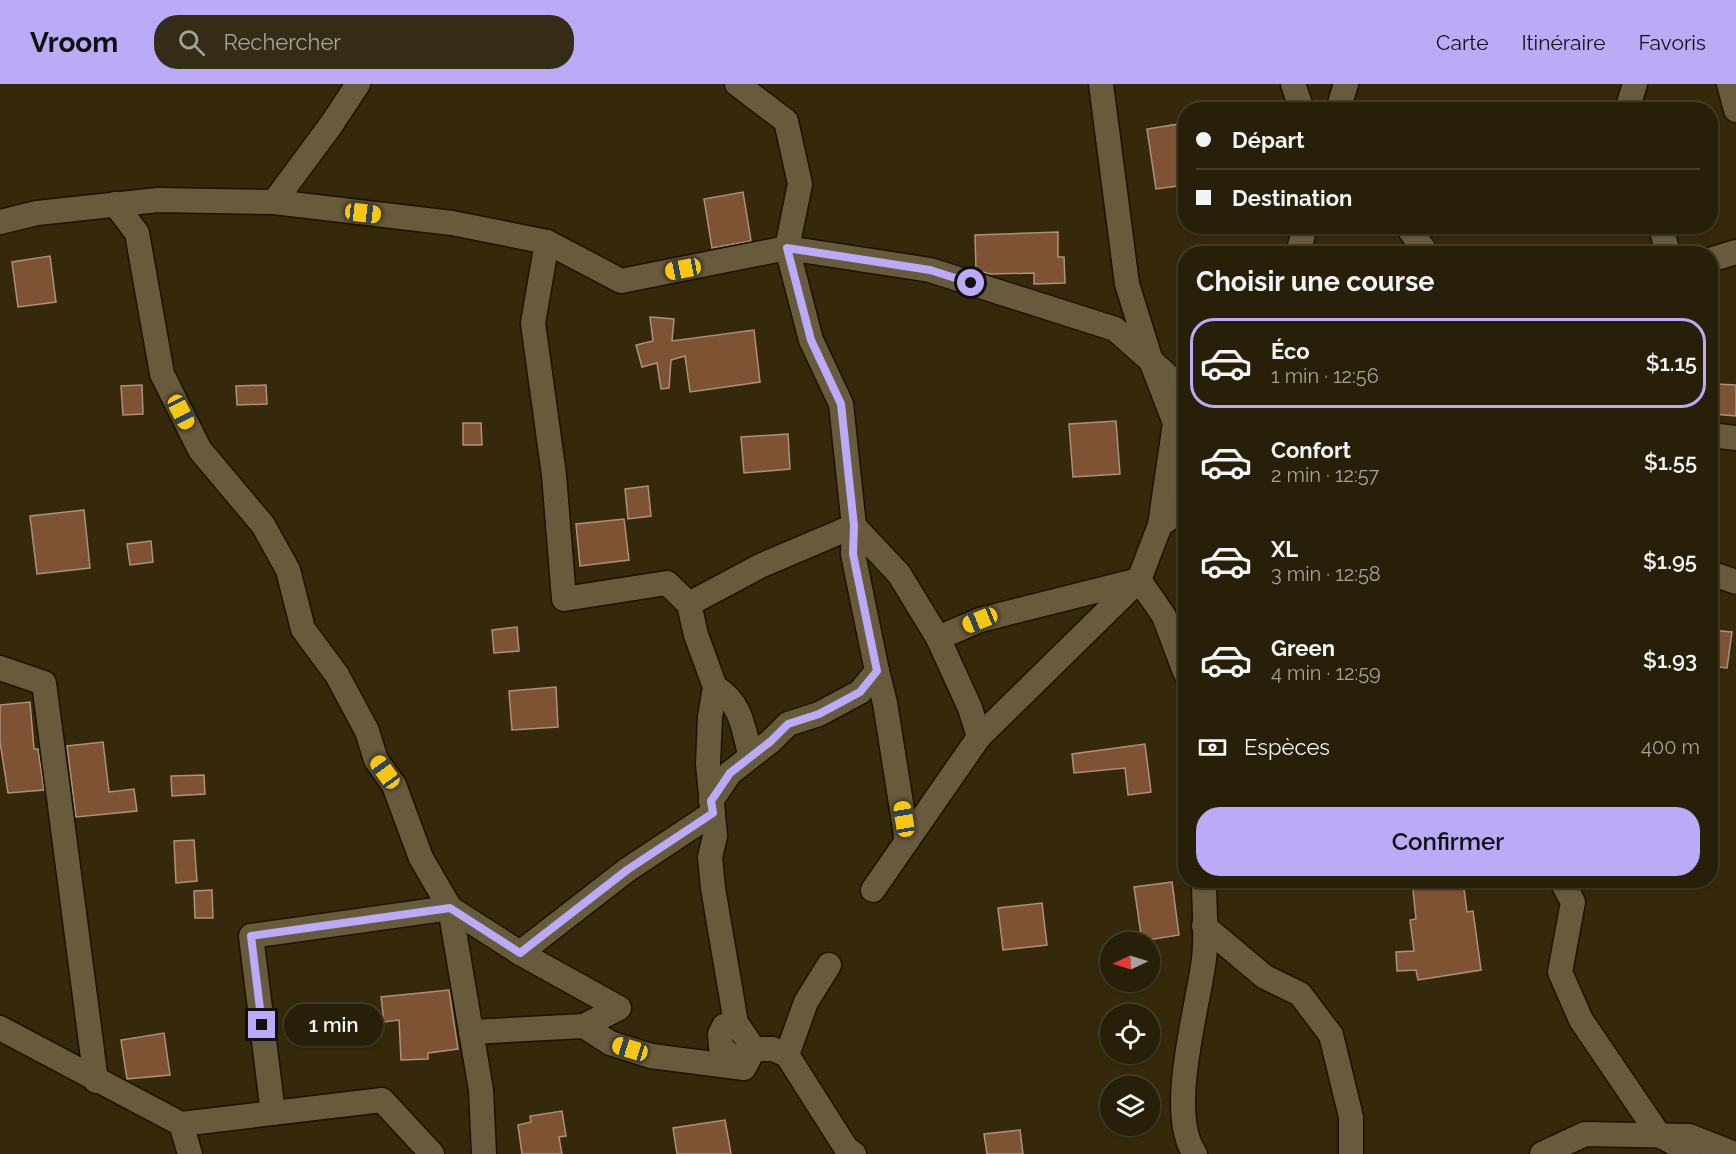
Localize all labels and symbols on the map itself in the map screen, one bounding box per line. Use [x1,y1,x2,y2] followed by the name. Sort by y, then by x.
[344,202,382,224] car
[664,257,702,281] car
[957,269,984,296] route start
[165,392,197,432] car
[960,605,1000,635] car
[367,752,403,792] car
[892,800,916,838] car
[1100,932,1160,992] north arrow
[283,1004,382,1046] callout: 1 min
[248,1011,275,1038] route end
[610,1035,650,1063] car

